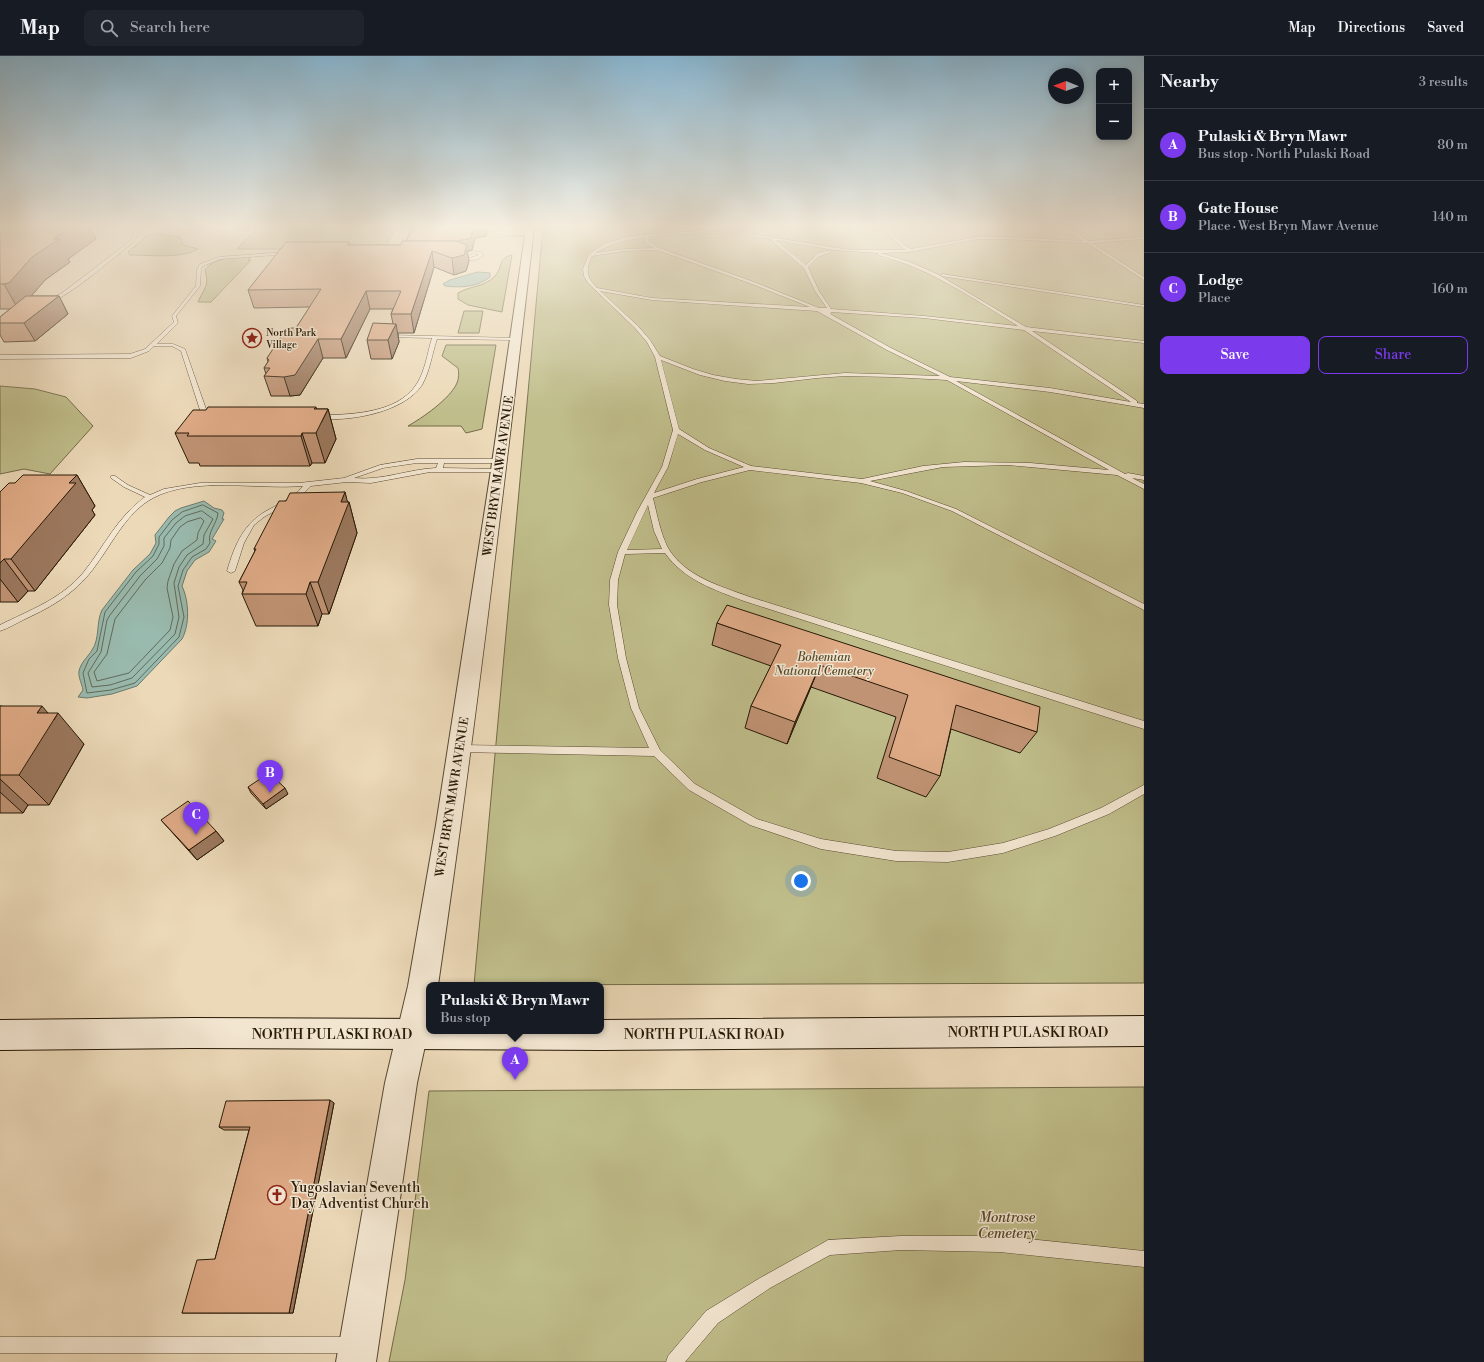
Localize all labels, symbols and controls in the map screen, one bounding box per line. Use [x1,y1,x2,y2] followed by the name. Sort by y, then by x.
[84,10,364,46] search box
[20,16,60,40] text: Map
[98,17,120,39] icon: search
[130,18,210,37] text: Search here
[1288,19,1316,37] text: Map
[1338,19,1405,37] text: Directions
[1427,19,1464,37] text: Saved
[1048,68,1084,104] north arrow
[1096,68,1132,140] map controls
[1096,68,1132,104] button: +
[1160,71,1219,93] text: Nearby
[1419,74,1468,90] text: 3 results
[1096,104,1132,140] button: −
[1198,127,1347,146] text: Pulaski & Bryn Mawr
[1168,137,1178,153] text: A
[1437,137,1468,153] text: 80 m
[1198,146,1370,162] text: Bus stop · North Pulaski Road
[1198,199,1279,218] text: Gate House
[1168,209,1178,225] text: B
[1432,209,1468,225] text: 140 m
[1198,218,1379,234] text: Place · West Bryn Mawr Avenue
[1198,271,1243,290] text: Lodge
[1168,281,1178,297] text: C
[1432,281,1468,297] text: 160 m
[1198,290,1230,306] text: Place
[241,327,263,349] place icon: North Park Village
[265,327,317,351] place label: North Park Village
[1160,336,1310,374] button: Save
[1318,336,1468,374] button: Share
[480,395,517,558] street label: WEST BRYN MAWR AVENUE
[773,650,874,679] park label: Bohemian National Cemetery
[432,716,473,879] street label: WEST BRYN MAWR AVENUE
[257,760,283,793] pin: B
[183,802,209,835] pin: C
[791,871,811,891] your location
[426,982,604,1034] popup
[440,991,590,1010] text: Pulaski & Bryn Mawr
[440,1010,490,1026] text: Bus stop
[948,1024,1108,1042] street label: NORTH PULASKI ROAD
[252,1026,412,1044] street label: NORTH PULASKI ROAD
[624,1026,784,1044] street label: NORTH PULASKI ROAD
[502,1047,528,1080] pin: A
[290,1179,430,1213] place label: Yugoslavian Seventh Day Adventist Church
[266,1184,288,1206] church icon: Yugoslavian Seventh Day Adventist Church
[978,1209,1037,1243] park label: Montrose Cemetery

